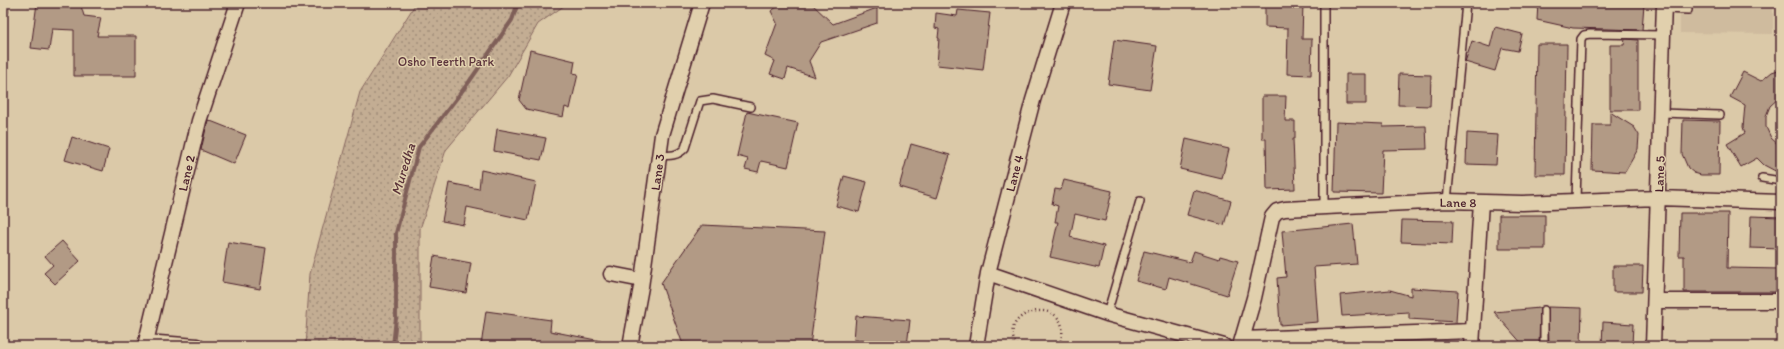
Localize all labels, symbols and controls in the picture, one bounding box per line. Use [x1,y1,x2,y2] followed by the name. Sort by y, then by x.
[398,54,494,69] park label: Osho Teerth Park
[388,141,420,197] water label: Muredha
[175,153,198,193] street label: Lane 2
[648,153,667,191] street label: Lane 3
[1002,153,1027,193] street label: Lane 4
[1651,155,1668,193] street label: Lane 5
[1439,195,1477,210] street label: Lane 8

